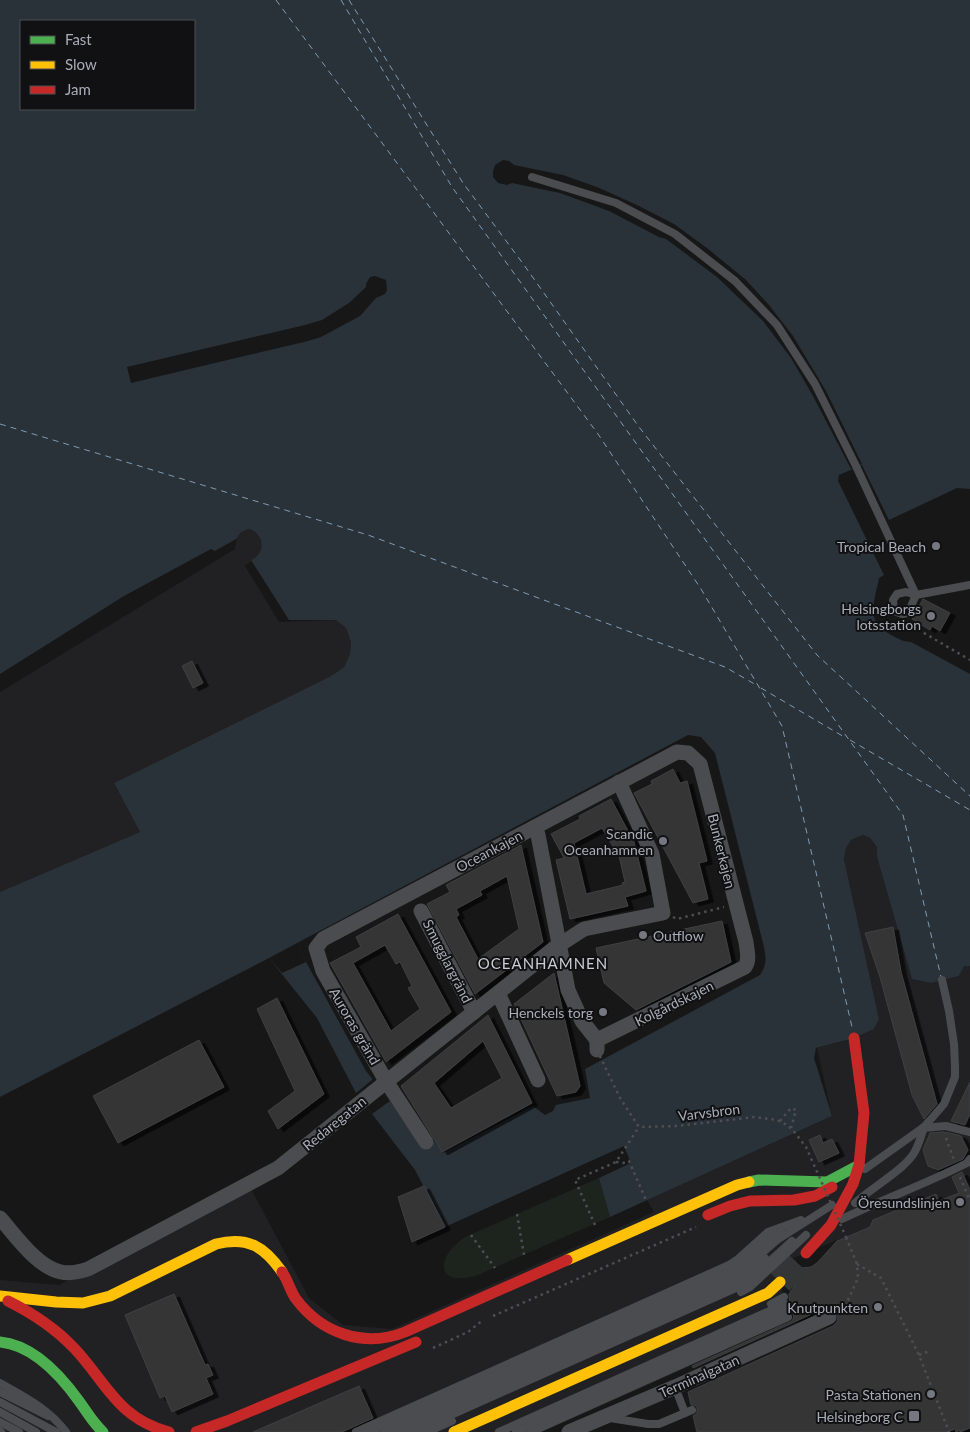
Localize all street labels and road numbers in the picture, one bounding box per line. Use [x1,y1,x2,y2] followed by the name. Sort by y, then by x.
[705,812,739,890] street label: Bunkerkajen
[453,826,525,876] street label: Oceankajen
[420,916,476,1006] street label: Smugglargränd
[632,977,716,1029] street label: Kolgårdskajen
[326,984,384,1068] street label: Auroras gränd
[299,1092,369,1154] street label: Redaregatan
[677,1100,741,1124] street label: Varvsbron
[656,1351,742,1401] street label: Terminalgatan

